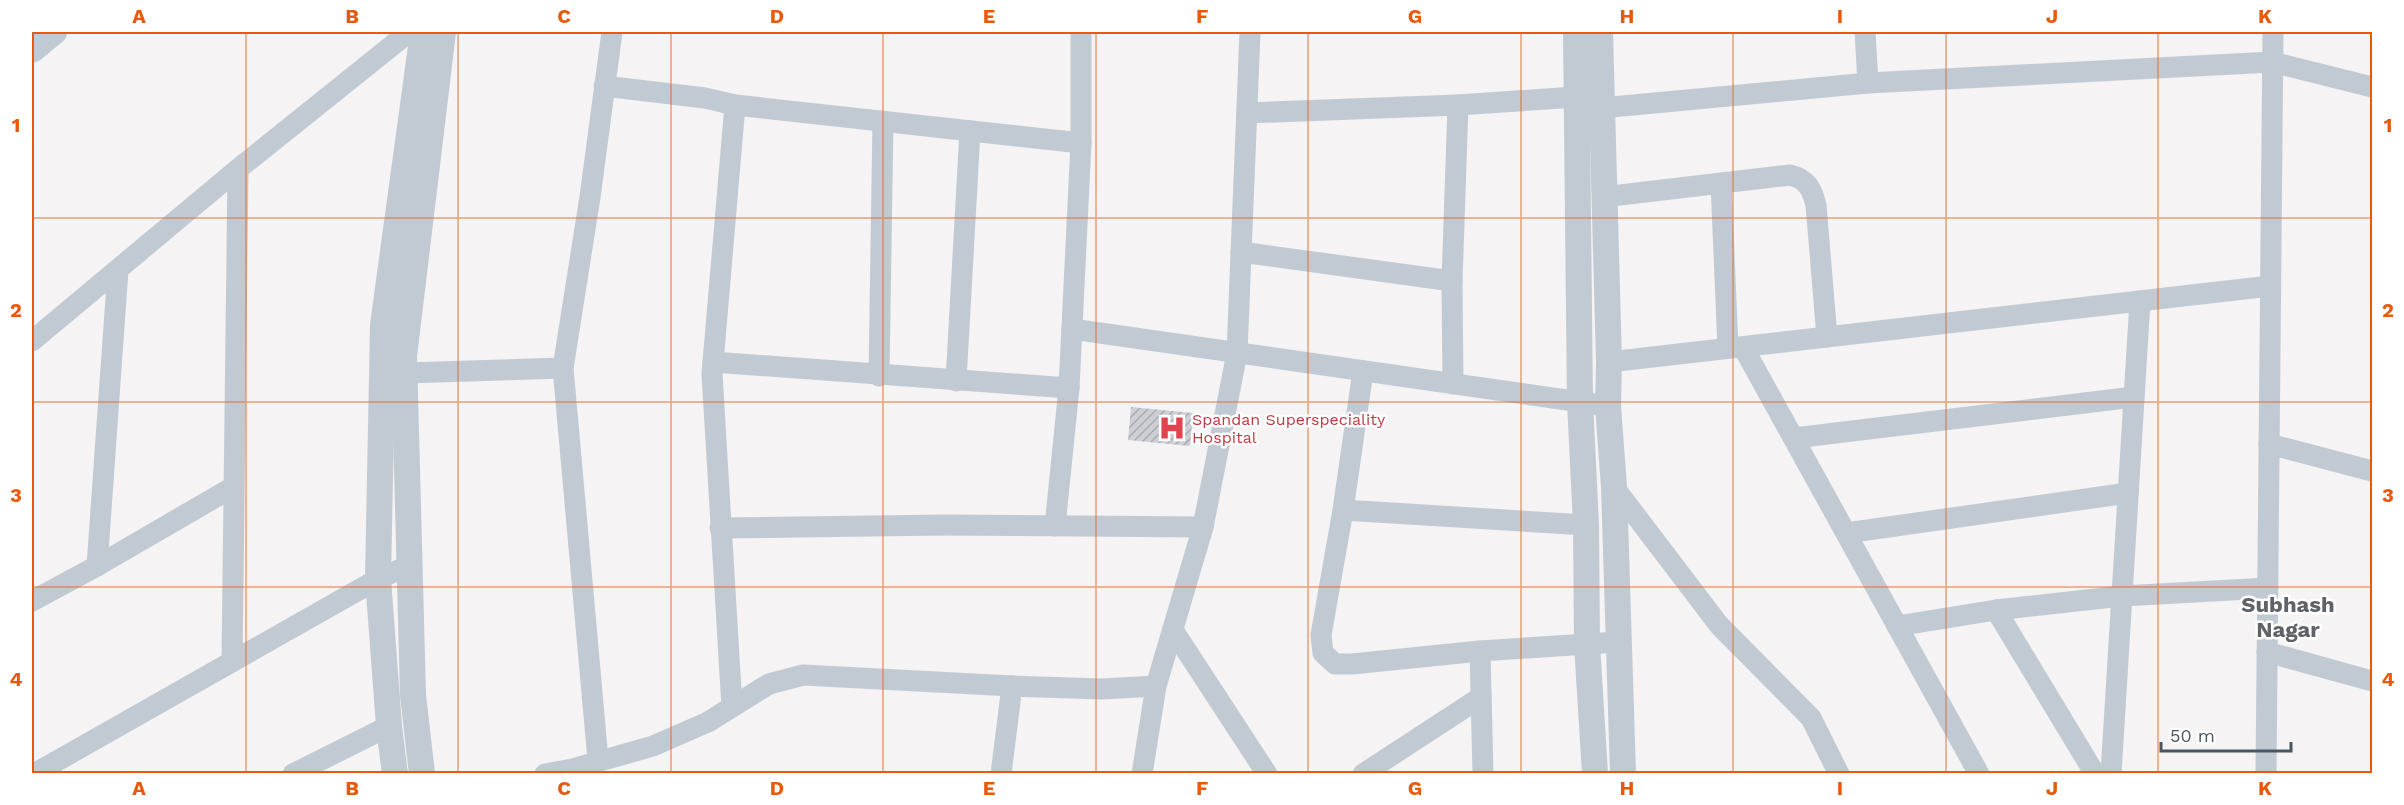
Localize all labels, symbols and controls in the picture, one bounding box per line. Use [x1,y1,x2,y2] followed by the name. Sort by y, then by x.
[132,4,146,28] text: A
[345,4,359,28] text: B
[557,4,571,28] text: C
[770,4,784,28] text: D
[983,4,995,28] text: E
[1196,4,1208,28] text: F
[1408,4,1422,28] text: G
[1620,4,1634,28] text: H
[1837,4,1843,28] text: I
[2046,4,2058,28] text: J
[2258,4,2272,28] text: K
[12,113,20,137] text: 1
[2384,113,2392,137] text: 1
[10,298,22,322] text: 2
[2382,298,2394,322] text: 2
[1192,410,1386,447] place label: Spandan Superspeciality Hospital
[1157,413,1187,443] hospital icon: Spandan Superspeciality Hospital
[10,483,22,507] text: 3
[2382,483,2394,507] text: 3
[2241,592,2335,642] district label: Subhash Nagar
[10,667,23,691] text: 4
[2382,667,2395,691] text: 4
[2161,715,2292,753] scale bar
[2170,725,2215,746] text: 50 m
[132,776,146,800] text: A
[345,776,359,800] text: B
[557,776,571,800] text: C
[770,776,784,800] text: D
[983,776,995,800] text: E
[1196,776,1208,800] text: F
[1408,776,1422,800] text: G
[1620,776,1634,800] text: H
[1837,776,1843,800] text: I
[2046,776,2058,800] text: J
[2258,776,2272,800] text: K

